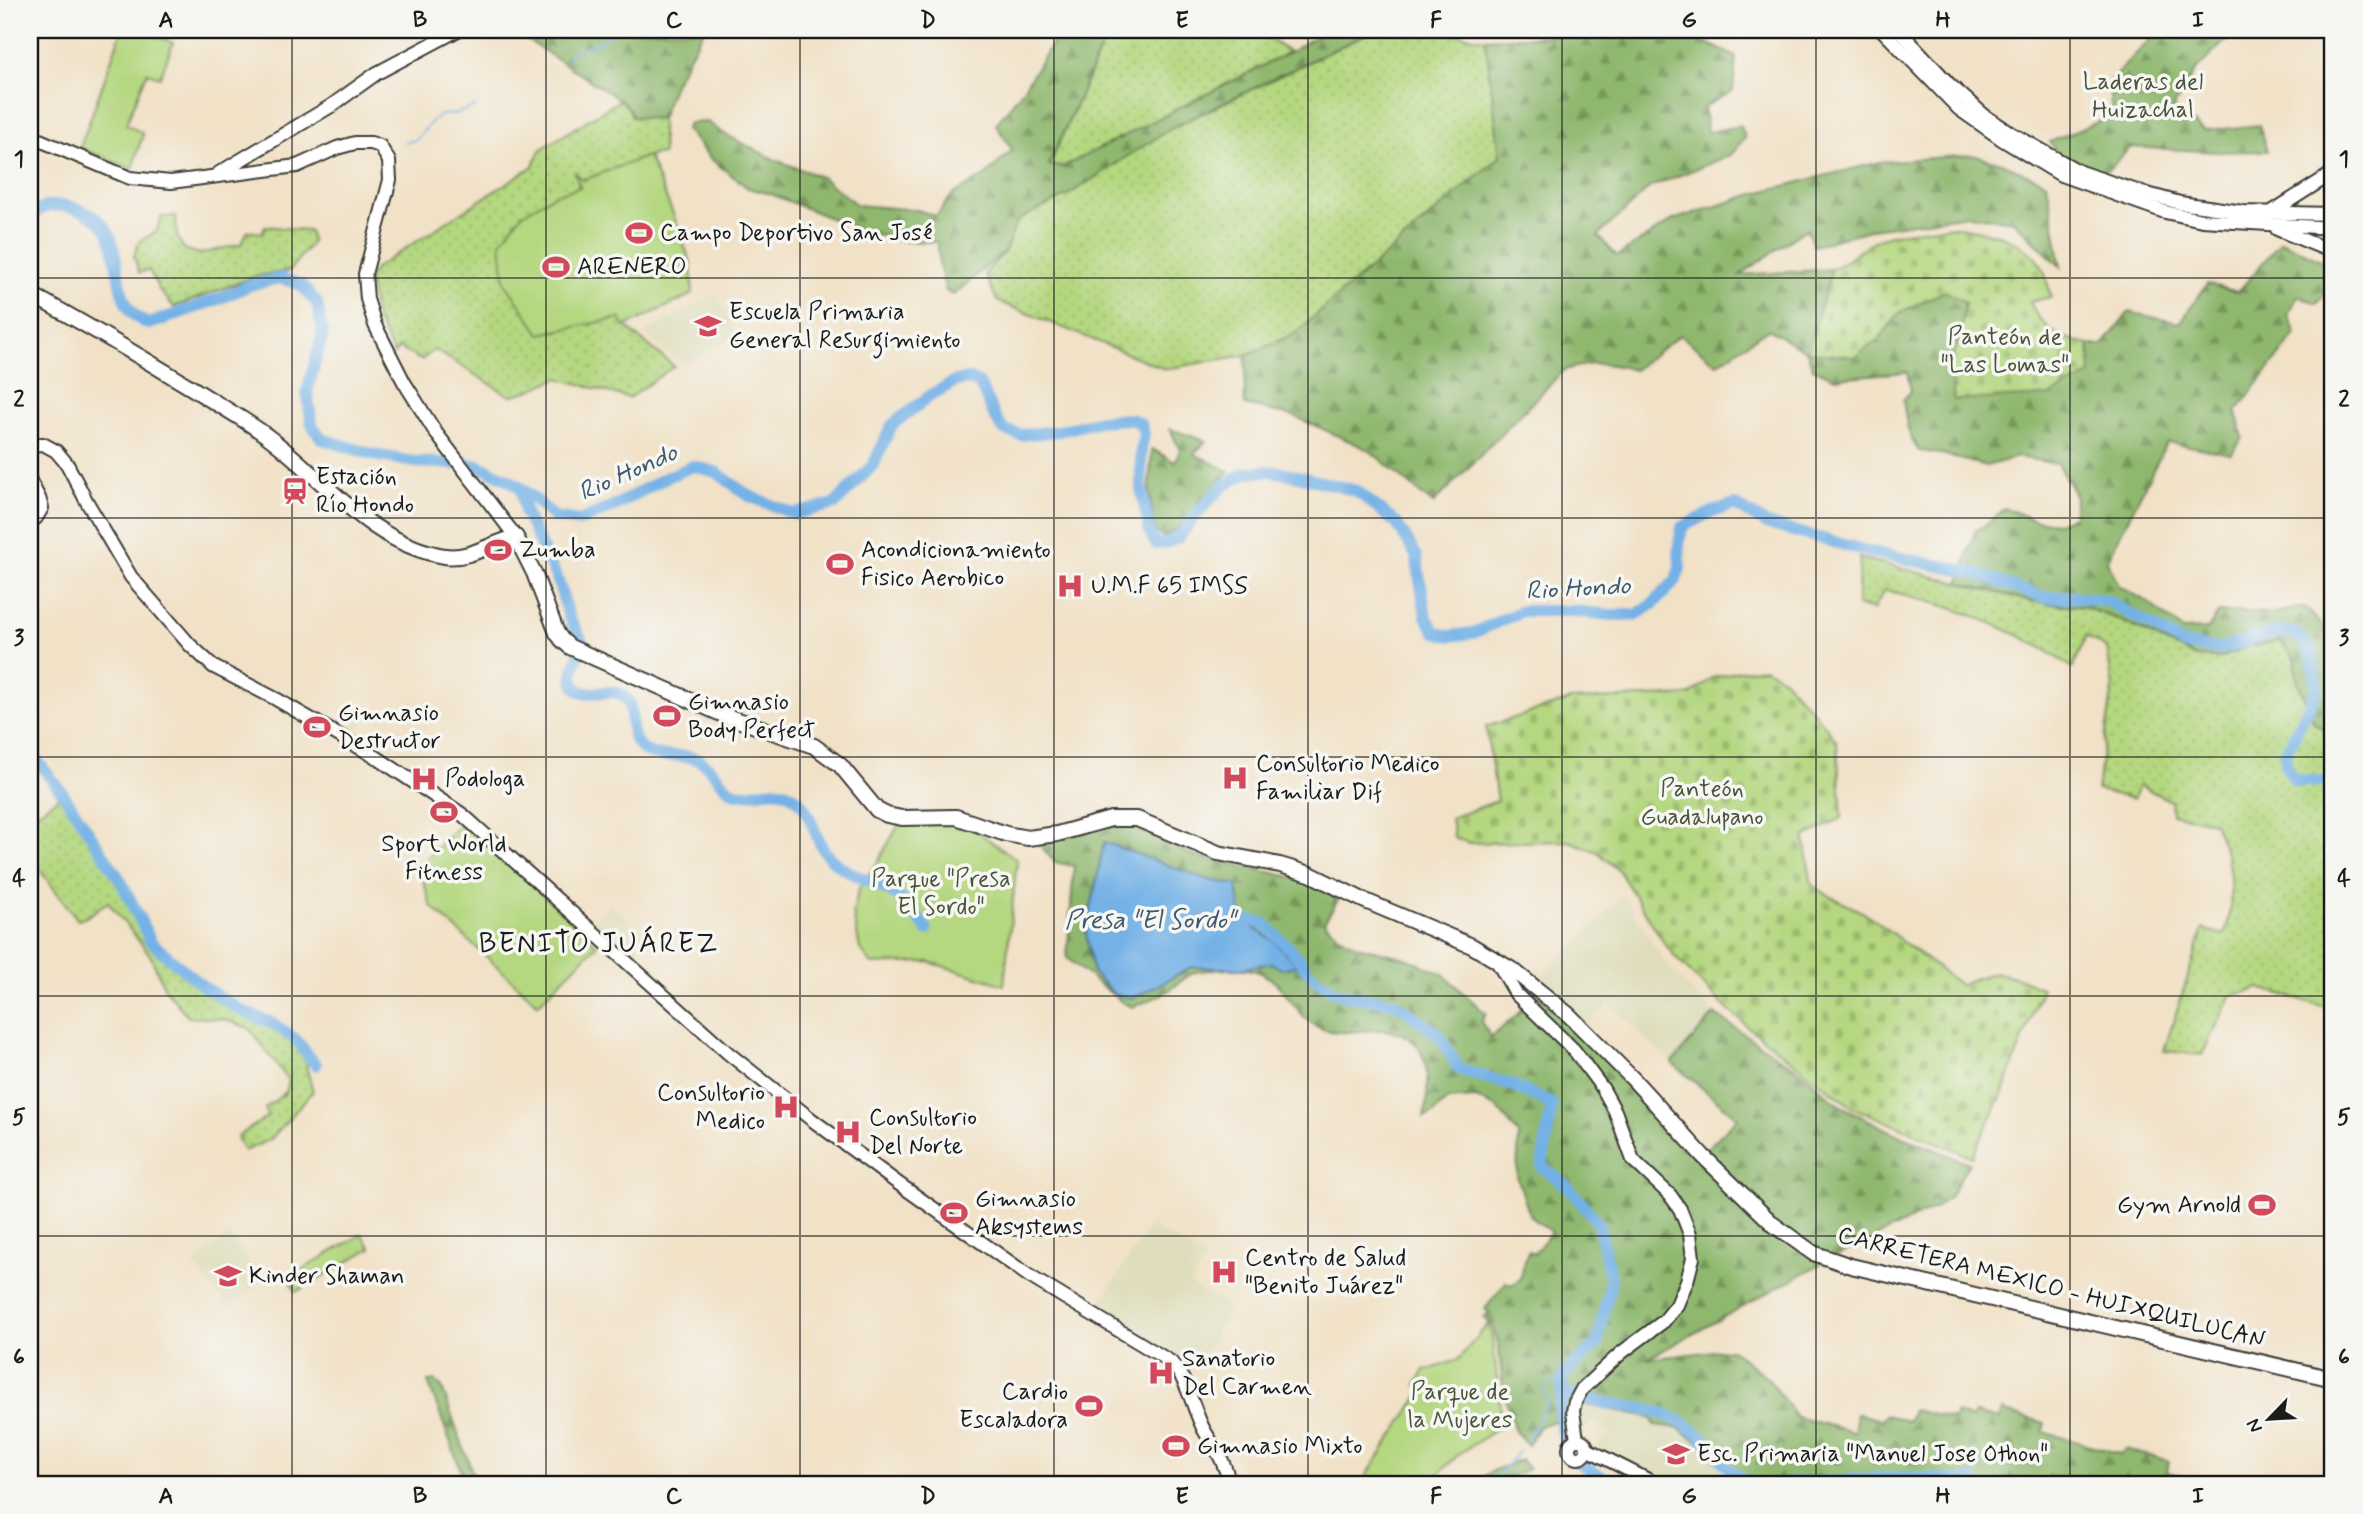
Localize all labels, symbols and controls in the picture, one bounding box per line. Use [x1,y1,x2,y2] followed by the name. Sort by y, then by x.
[158,6,174,36] text: A
[413,6,428,36] text: B
[666,6,683,36] text: C
[920,6,936,36] text: D
[1175,6,1189,36] text: E
[1430,6,1442,36] text: F
[1681,6,1697,36] text: G
[1935,6,1951,36] text: H
[2192,6,2204,36] text: I
[2083,67,2203,126] park label: Laderas del Huizachal
[14,145,24,175] text: 1
[2339,145,2349,175] text: 1
[624,218,654,248] sports icon: Campo Deportivo San José
[660,218,933,249] place label: Campo Deportivo San José
[541,252,571,282] sports icon: ARENERO
[577,252,687,283] place label: ARENERO
[729,297,960,359] place label: Escuela Primaria General Resurgimiento
[693,311,723,341] school or university icon: Escuela Primaria General Resurgimiento
[1941,322,2069,381] park label: Panteón de "Las Lomas"
[13,385,25,415] text: 2
[2338,385,2350,415] text: 2
[573,436,684,510] water label: Rio Hondo
[316,462,414,521] place label: Estación Río Hondo
[280,476,310,506] station icon: Estación Río Hondo
[483,535,513,565] sports icon: Zumba
[519,535,596,566] place label: Zumba
[861,535,1051,594] place label: Acondicionamiento Fisico Aerobico
[825,549,855,579] sports icon: Acondicionamiento Fisico Aerobico
[1525,569,1632,609] water label: Rio Hondo
[1055,571,1085,601] hospital icon: U.M.F 65 IMSS
[1091,571,1248,602] place label: U.M.F 65 IMSS
[14,624,25,654] text: 3
[2339,624,2350,654] text: 3
[688,687,815,746] place label: Gimnasio Body Perfect
[338,698,441,757] place label: Gimnasio Destructor
[652,701,682,731] sports icon: Gimnasio Body Perfect
[302,712,332,742] sports icon: Gimnasio Destructor
[1256,749,1440,808] place label: Consultorio Medico Familiar Dif
[1220,763,1250,793] hospital icon: Consultorio Medico Familiar Dif
[409,764,439,794] hospital icon: Podologa
[445,764,525,795] place label: Podologa
[1641,774,1763,833] park label: Panteón Guadalupano
[429,797,459,827] sports icon: Sport World Fitness
[381,829,507,888] place label: Sport World Fitness
[12,864,26,894] text: 4
[871,864,1011,923] park label: Parque "Presa El Sordo"
[2337,864,2351,894] text: 4
[1065,904,1239,938] water label: Presa "El Sordo"
[479,925,719,963] district label: BENITO JUÁREZ
[657,1078,765,1137] place label: Consultorio Medico
[771,1092,801,1122] hospital icon: Consultorio Medico
[12,1103,26,1133] text: 5
[869,1103,977,1162] place label: Consultorio Del Norte
[2337,1103,2351,1133] text: 5
[833,1117,863,1147] hospital icon: Consultorio Del Norte
[975,1184,1083,1243] place label: Gimnasio Aksystems
[2117,1190,2241,1221] place label: Gym Arnold
[2247,1190,2277,1220] sports icon: Gym Arnold
[939,1198,969,1228] sports icon: Gimnasio Aksystems
[1834,1220,2268,1356] street label: CARRETERA MEXICO - HUIXQUILUCAN
[1245,1243,1406,1302] place label: Centro de Salud "Benito Juárez"
[1209,1257,1239,1287] hospital icon: Centro de Salud "Benito Juárez"
[213,1261,243,1291] school or university icon: Kinder Shaman
[249,1261,404,1292] place label: Kinder Shaman
[13,1343,25,1373] text: 6
[2338,1343,2350,1373] text: 6
[1182,1344,1312,1403] place label: Sanatorio Del Carmen
[1146,1358,1176,1388] hospital icon: Sanatorio Del Carmen
[959,1377,1068,1436] place label: Cardio Escaladora
[1408,1377,1513,1436] park label: Parque de la Mujeres
[2234,1384,2304,1454] north arrow
[1074,1391,1104,1421] sports icon: Cardio Escaladora
[2241,1415,2269,1437] text: N
[1161,1431,1191,1461] sports icon: Gimnasio Mixto
[1197,1431,1363,1462] place label: Gimnasio Mixto
[1661,1439,1691,1469] school or university icon: Esc. Primaria "Manuel Jose Othon"
[1697,1439,2048,1470] place label: Esc. Primaria "Manuel Jose Othon"
[158,1482,174,1512] text: A
[413,1482,428,1512] text: B
[666,1482,683,1512] text: C
[920,1482,936,1512] text: D
[1175,1482,1189,1512] text: E
[1430,1482,1442,1512] text: F
[1681,1482,1697,1512] text: G
[1935,1482,1951,1512] text: H
[2192,1482,2204,1512] text: I

